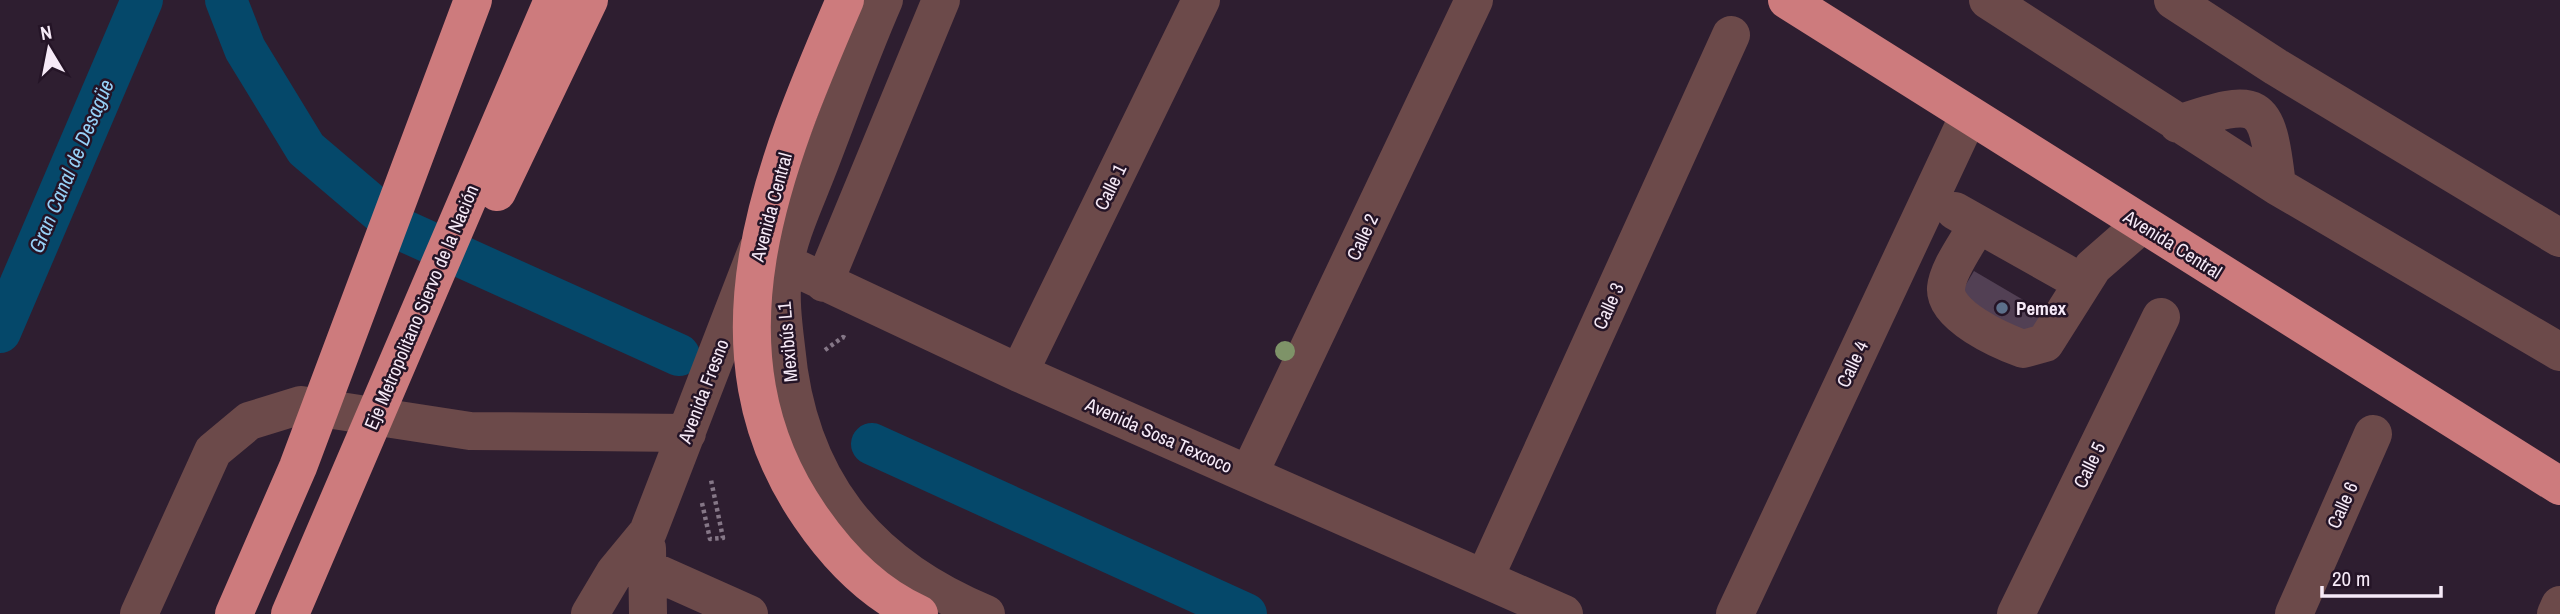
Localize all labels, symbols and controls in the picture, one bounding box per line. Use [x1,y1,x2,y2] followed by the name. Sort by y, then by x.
[14,14,84,84] north arrow
[38,18,54,46] text: N
[21,75,121,257] water label: Gran Canal de Desagüe
[744,150,798,265] street label: Avenida Central
[1088,159,1132,214] street label: Calle 1
[358,181,484,433] street label: Eje Metropolitano Siervo de la Nación
[2118,203,2227,285] street label: Avenida Central
[1340,210,1384,264] street label: Calle 2
[1586,279,1630,333] street label: Calle 3
[2016,295,2067,321] place label: Pemex
[771,300,803,383] street label: Mexibús L1
[1994,300,2010,316] marker: Pemex
[671,335,735,448] street label: Avenida Fresno
[1830,336,1874,391] street label: Calle 4
[1081,391,1236,479] street label: Avenida Sosa Texcoco
[2067,437,2111,492] street label: Calle 5
[2320,478,2364,532] street label: Calle 6
[2322,554,2441,598] scale bar
[2332,564,2370,593] text: 20 m

